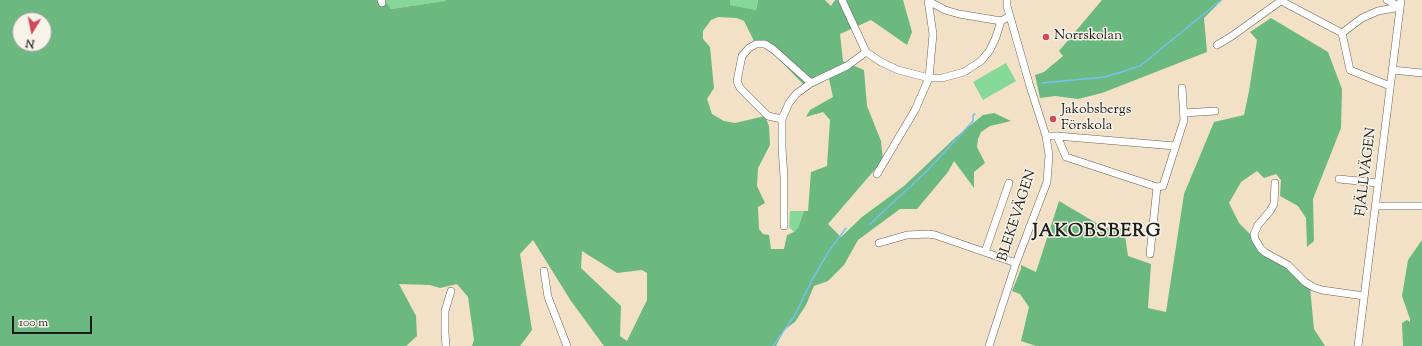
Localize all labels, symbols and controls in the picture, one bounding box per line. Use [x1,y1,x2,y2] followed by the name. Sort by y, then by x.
[12,12,52,52] north arrow
[1054,29,1122,45] place label: Norrskolan
[1041,32,1051,42] marker: Norrskolan
[24,34,36,51] text: N
[1061,103,1131,136] place label: Jakobsbergs Förskola
[1048,114,1058,124] marker: Jakobsbergs Förskola
[1353,127,1381,217] street label: FJÄLLVÄGEN
[995,168,1041,264] street label: BLEKEVÄGEN
[1033,222,1161,244] district label: JAKOBSBERG
[14,308,94,334] scale bar
[19,314,48,332] text: 100 m

